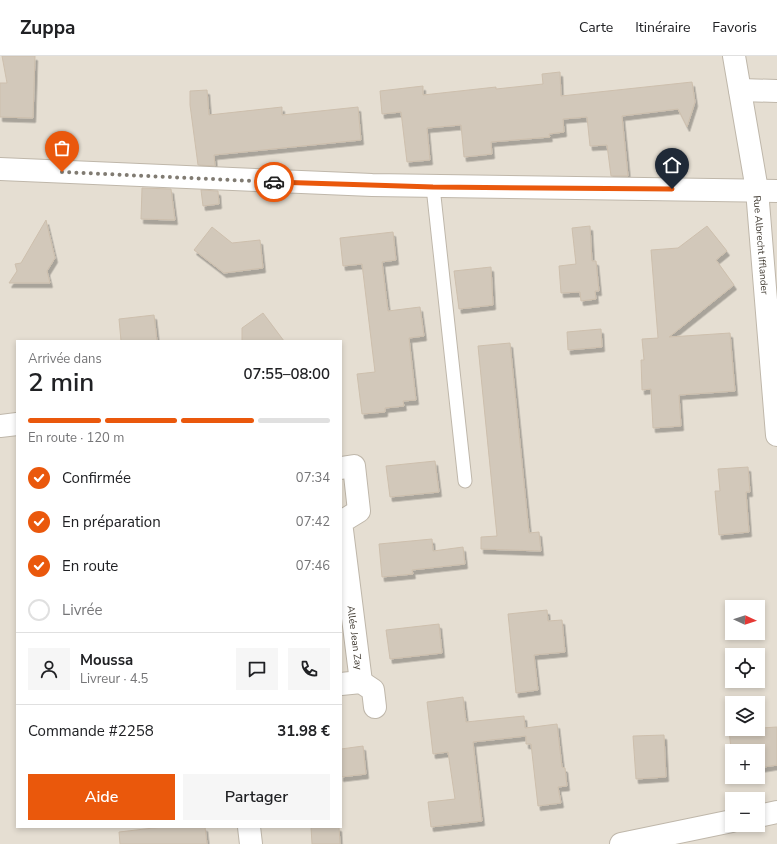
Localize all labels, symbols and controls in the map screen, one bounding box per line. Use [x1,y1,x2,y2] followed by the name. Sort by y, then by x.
[20,15,76,41] text: Zuppa
[579,18,613,37] text: Carte
[635,18,690,37] text: Itinéraire
[712,18,757,37] text: Favoris
[45,131,79,172] pin
[51,137,73,159] icon: bag
[655,148,689,189] pin
[661,154,683,176] icon: home
[254,162,294,202] courier
[263,171,285,193] icon: car
[749,195,772,295] street label: Rue Albrecht Ifflander
[28,350,102,368] text: Arrivée dans
[243,364,330,384] text: 07:55–08:00
[28,365,94,400] text: 2 min
[28,429,124,447] text: En route · 120 m
[28,467,50,489] icon: check
[62,468,131,488] text: Confirmée
[296,469,330,487] text: 07:34
[28,511,50,533] icon: check
[62,512,161,532] text: En préparation
[296,513,330,531] text: 07:42
[28,555,50,577] icon: check
[62,556,118,576] text: En route
[296,557,330,575] text: 07:46
[62,600,103,620] text: Livrée
[725,600,765,640] north arrow
[725,600,765,832] map controls
[343,605,366,672] street label: Allée Jean Zay
[28,648,70,690] button: person
[236,648,278,690] button: chat
[288,648,330,690] button: phone
[725,648,765,688] button: locate
[80,650,133,670] text: Moussa
[80,670,148,688] text: Livreur · 4.5
[725,696,765,736] button: layers
[28,721,154,741] text: Commande #2258
[277,721,330,741] text: 31.98 €
[725,744,765,784] button: +
[28,774,175,820] button: Aide
[183,774,330,820] button: Partager
[725,792,765,832] button: −

